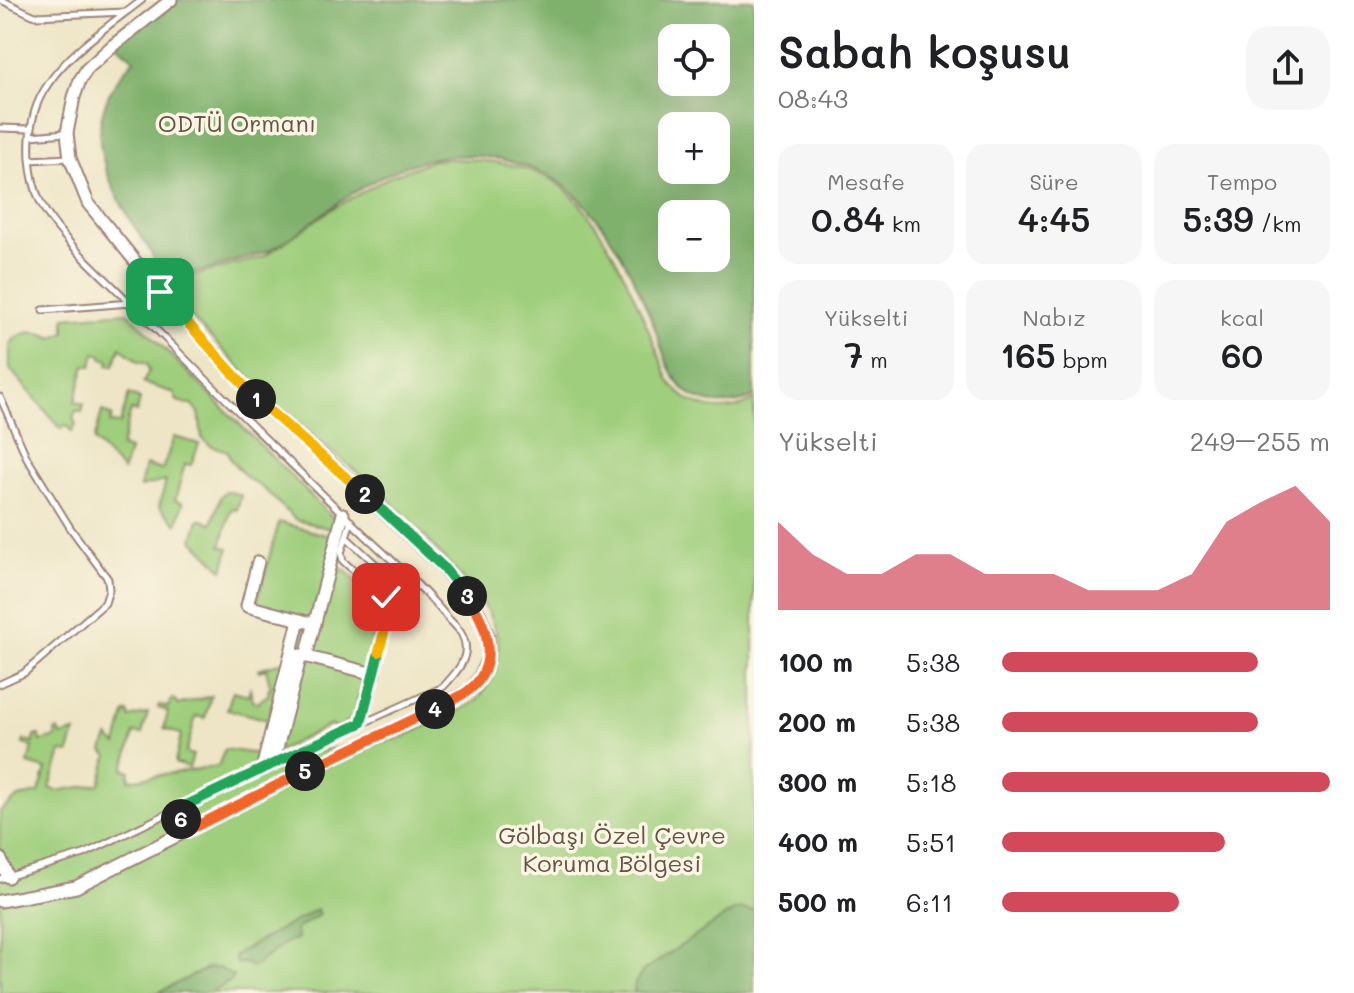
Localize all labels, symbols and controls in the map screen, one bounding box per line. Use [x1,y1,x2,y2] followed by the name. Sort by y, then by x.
[778,22,1071,79] text: Sabah koşusu
[658,24,730,272] map controls
[658,24,730,96] button: locate
[1246,26,1330,110] button: share
[778,81,848,115] text: 08:43
[158,107,316,138] park label: ODTÜ Ormanı
[658,112,730,184] button: +
[827,167,905,196] text: Mesafe
[1029,167,1079,196] text: Süre
[1207,167,1277,196] text: Tempo
[811,196,885,241] text: 0.84
[1018,196,1090,241] text: 4:45
[1183,196,1254,241] text: 5:39
[658,200,730,272] button: −
[885,209,921,238] text: km
[1254,209,1301,238] text: /km
[126,258,194,326] pin
[138,270,182,314] icon: arrive
[824,303,908,332] text: Yükselti
[1022,303,1086,332] text: Nabız
[1220,303,1264,332] text: kcal
[844,332,863,377] text: 7
[1000,332,1056,377] text: 165
[1221,332,1263,377] text: 60
[863,345,888,374] text: m
[1056,345,1108,374] text: bpm
[236,379,276,419] pin: 1
[251,384,261,413] text: 1
[778,424,878,458] text: Yükselti
[1190,424,1330,458] text: 249–255 m
[345,474,385,514] pin: 2
[359,479,371,508] text: 2
[352,563,420,631] pin
[364,575,408,619] icon: check
[447,576,487,616] pin: 3
[460,581,474,610] text: 3
[778,645,853,679] text: 100 m
[906,645,960,679] text: 5:38
[415,689,455,729] pin: 4
[428,694,442,723] text: 4
[778,705,856,739] text: 200 m
[906,705,960,739] text: 5:38
[285,751,325,791] pin: 5
[299,756,311,785] text: 5
[778,765,857,799] text: 300 m
[906,765,957,799] text: 5:18
[161,799,201,839] pin: 6
[174,804,188,833] text: 6
[498,819,726,878] park label: Gölbaşı Özel Çevre Koruma Bölgesi
[778,825,858,859] text: 400 m
[906,825,956,859] text: 5:51
[778,885,857,919] text: 500 m
[906,885,953,919] text: 6:11

